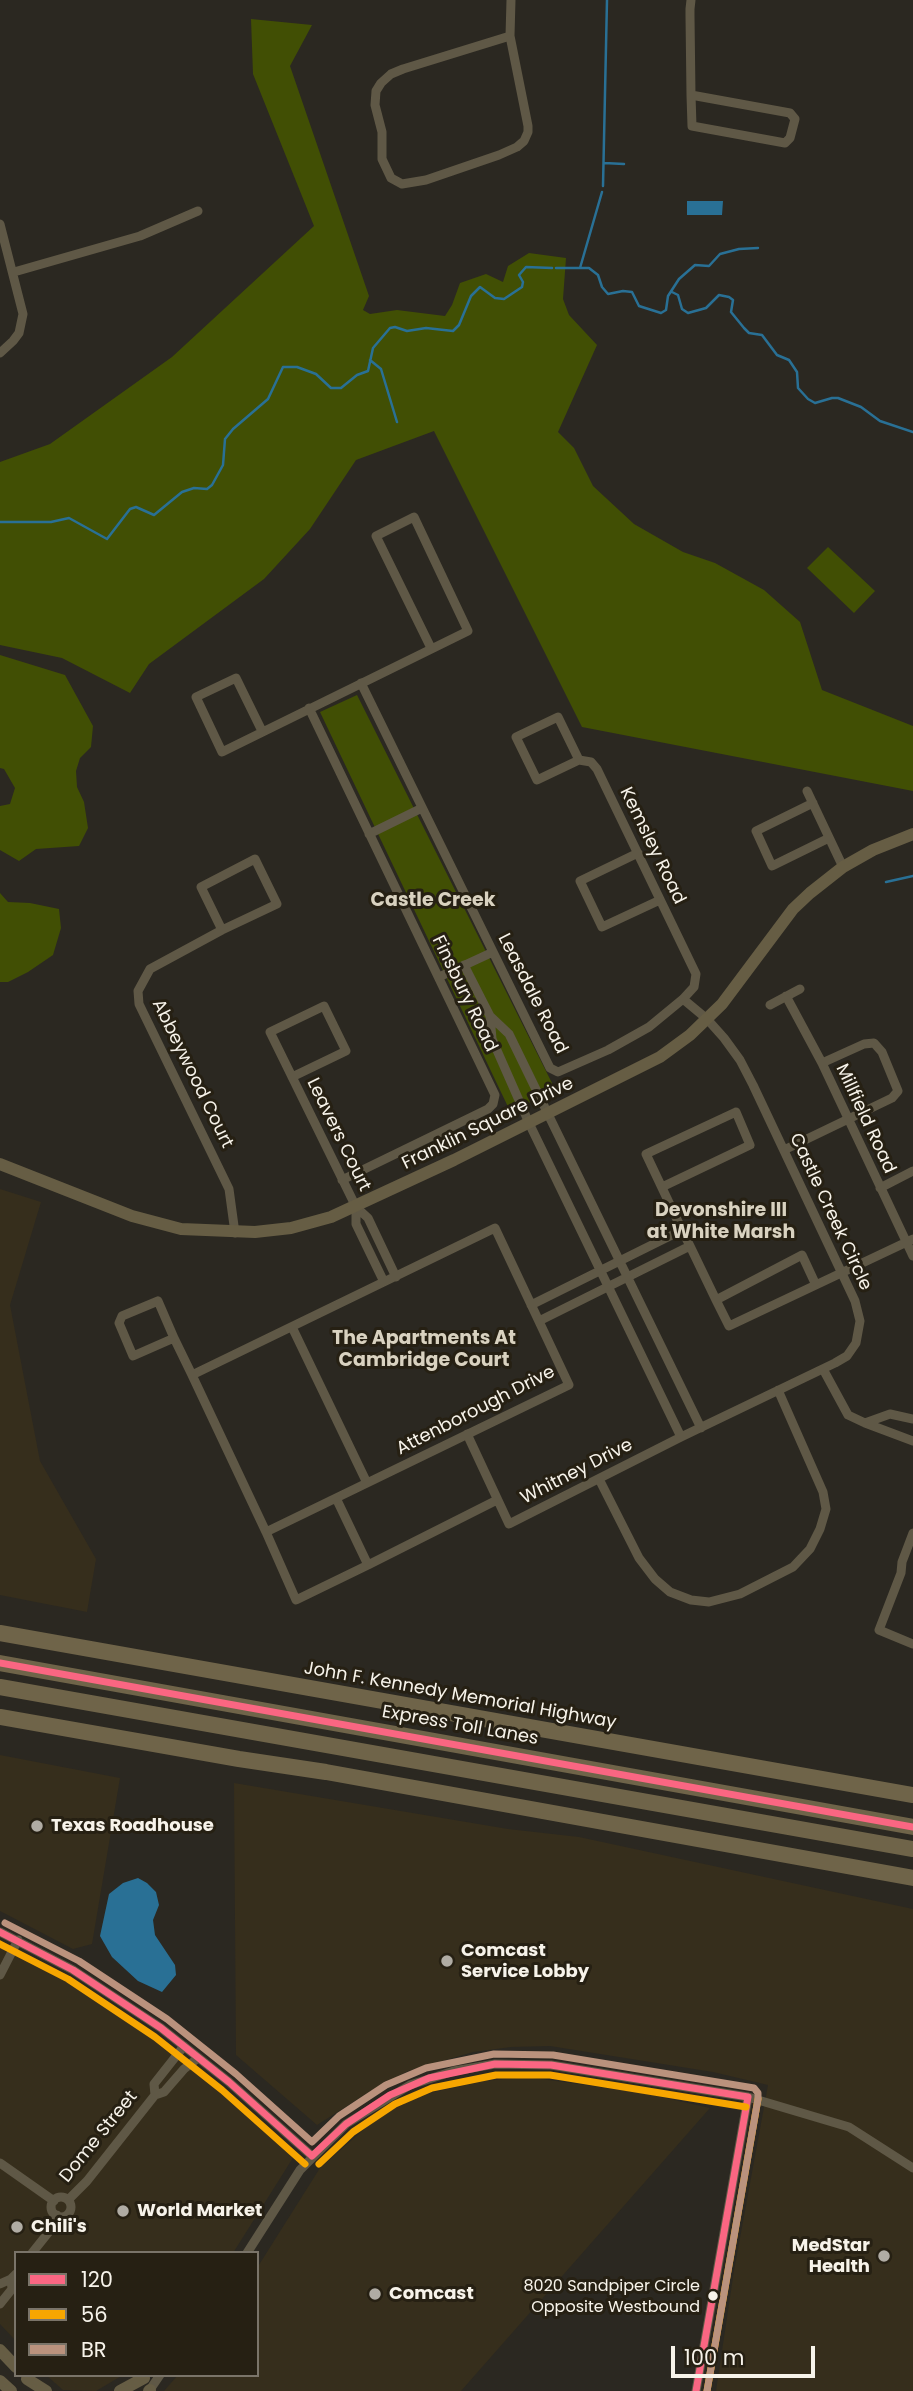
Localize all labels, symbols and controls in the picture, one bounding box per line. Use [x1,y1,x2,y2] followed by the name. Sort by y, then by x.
[614,784,690,908] street label: Kemsley Road
[371,890,495,912] district label: Castle Creek
[492,930,572,1058] street label: Leasdale Road
[427,932,501,1056] street label: Finsbury Road
[147,996,237,1152] street label: Abbeywood Court
[830,1061,900,1177] street label: Millfield Road
[399,1073,577,1175] street label: Franklin Square Drive
[301,1075,375,1195] street label: Leavers Court
[784,1130,876,1294] street label: Castle Creek Circle
[647,1200,795,1244] district label: Devonshire III at White Marsh
[332,1328,516,1372] district label: The Apartments At Cambridge Court
[393,1362,559,1460] street label: Attenborough Drive
[517,1434,637,1510] street label: Whitney Drive
[302,1658,618,1734] street label: John F. Kennedy Memorial Highway
[380,1702,540,1750] street label: Express Toll Lanes
[51,1815,214,1837] place label: Texas Roadhouse
[29,1818,45,1834] marker: Texas Roadhouse
[461,1940,589,1982] place label: Comcast Service Lobby
[439,1953,455,1969] marker: Comcast Service Lobby
[56,2087,142,2187] street label: Dome Street
[137,2200,262,2222] place label: World Market
[115,2203,131,2219] marker: World Market
[31,2216,87,2238] place label: Chili's
[9,2219,25,2235] marker: Chili's
[792,2235,870,2278] place label: MedStar Health
[876,2248,892,2264] marker: MedStar Health
[14,2251,259,2377] legend
[81,2265,113,2294] text: 120
[524,2277,700,2315] place label: 8020 Sandpiper Circle Opposite Westbound
[389,2283,474,2305] place label: Comcast
[367,2286,383,2302] marker: Comcast
[706,2289,720,2303] marker: 8020 Sandpiper Circle Opposite Westbound
[81,2300,108,2329] text: 56
[675,2332,818,2376] scale bar
[81,2335,107,2364] text: BR
[684,2343,744,2372] text: 100 m

